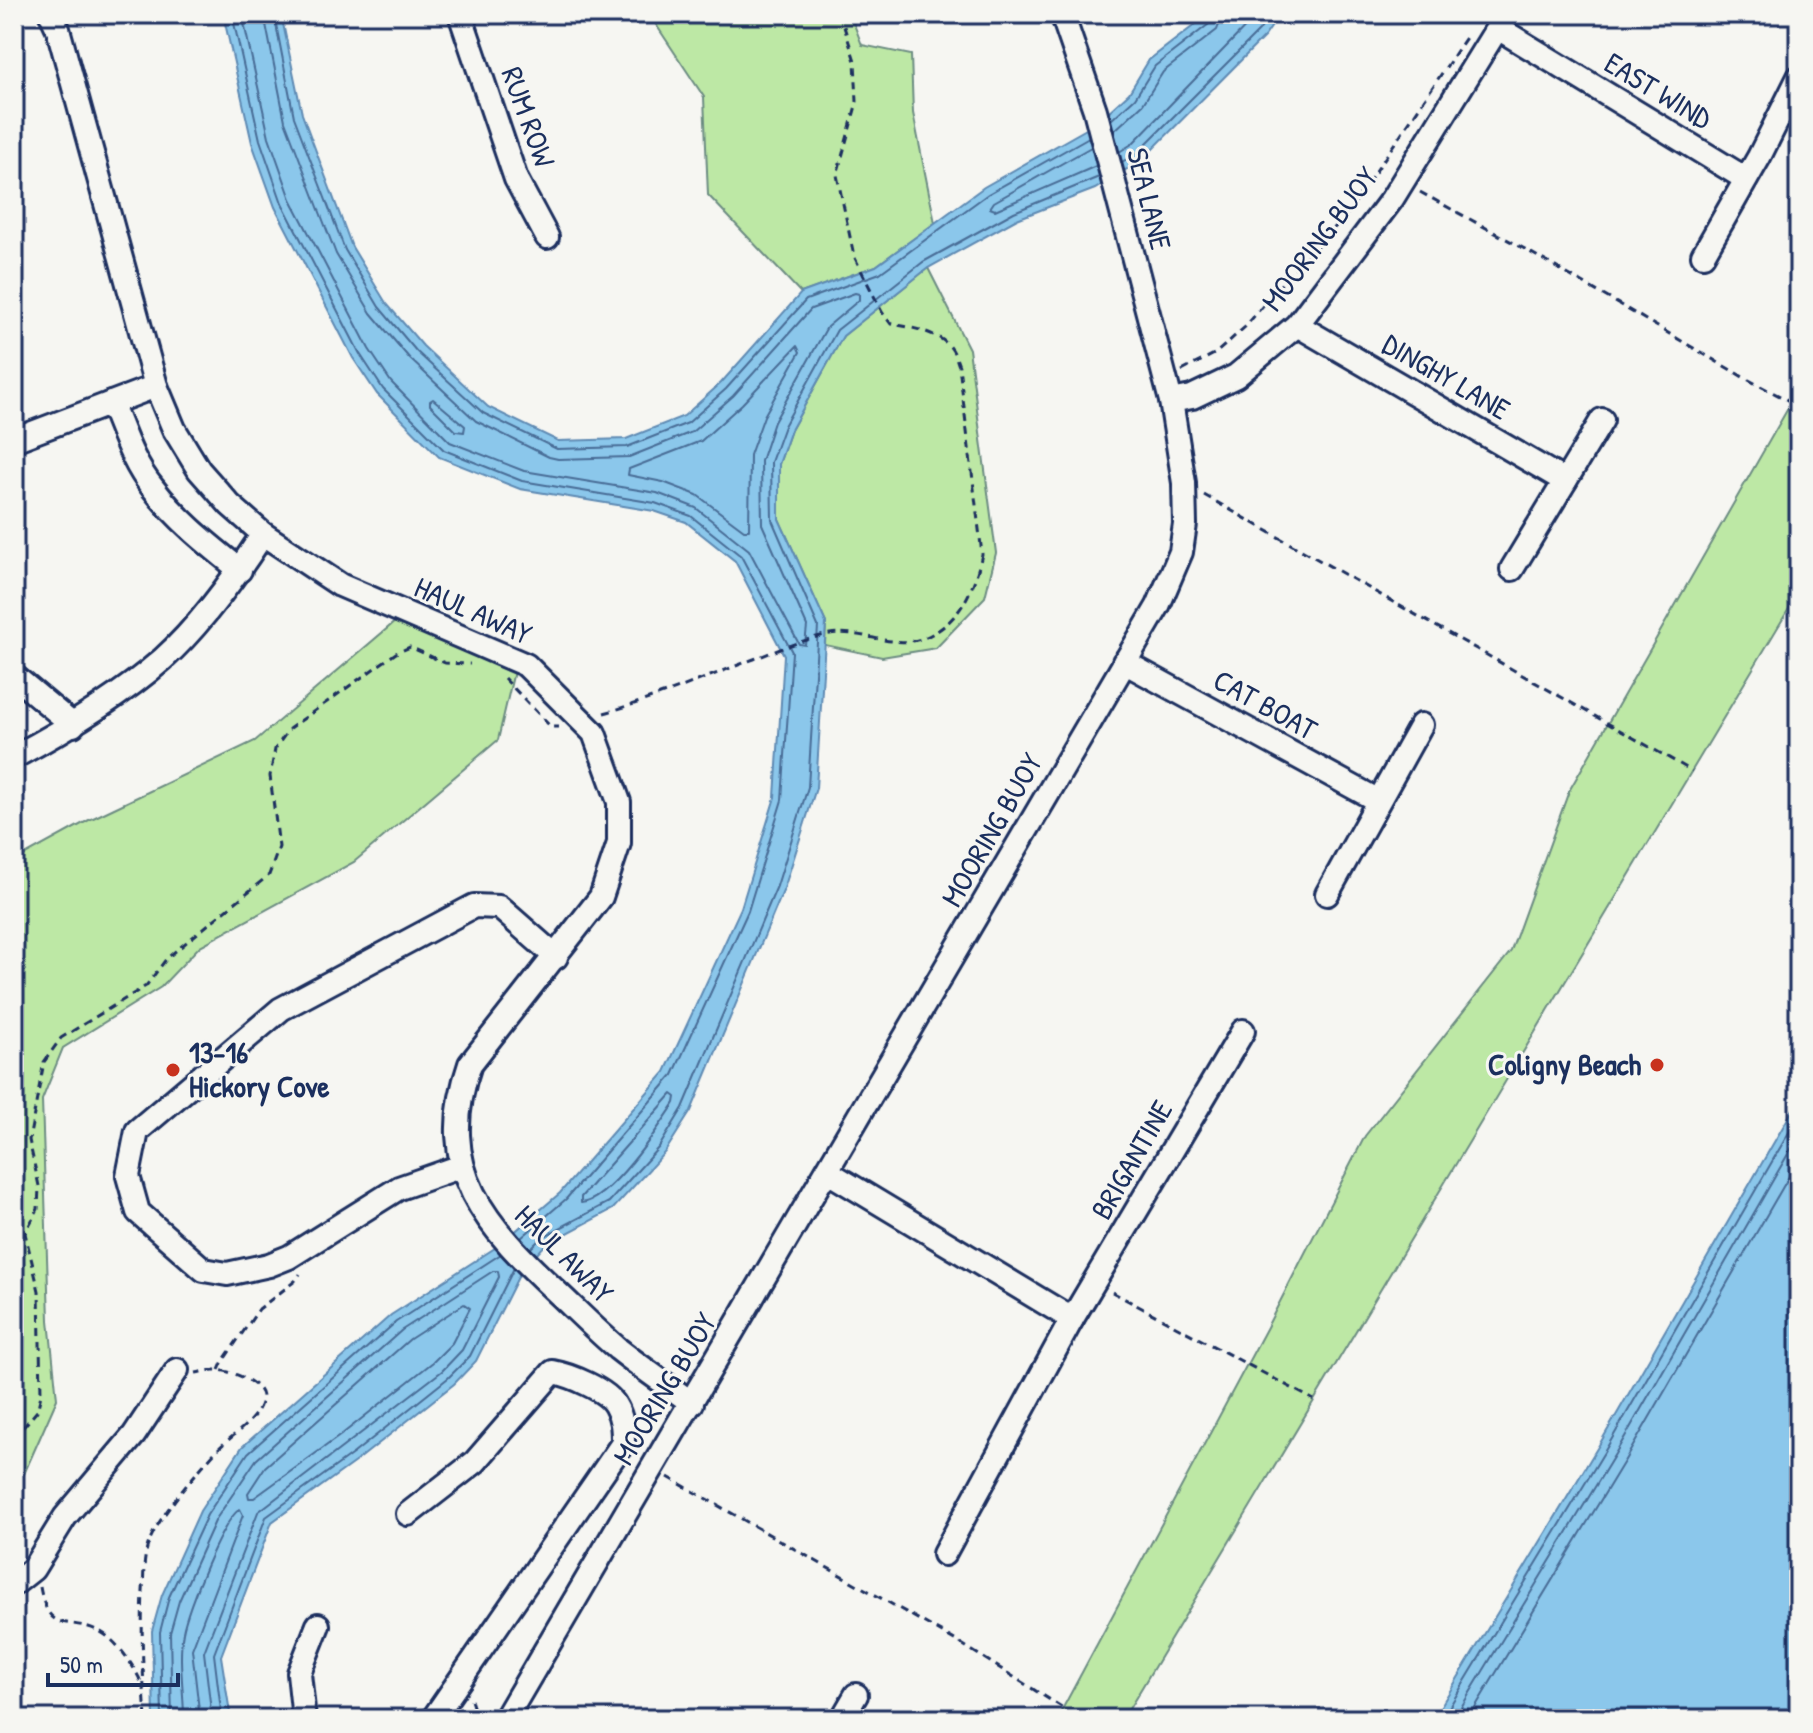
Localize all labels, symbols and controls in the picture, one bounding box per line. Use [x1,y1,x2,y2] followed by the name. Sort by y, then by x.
[1597,43,1720,138] street label: EAST WIND
[492,61,566,173] street label: RUM ROW
[1118,144,1182,254] street label: SEA LANE
[1252,158,1387,319] street label: MOORING BUOY
[1375,324,1518,429] street label: DINGHY LANE
[409,567,538,654] street label: HAUL AWAY
[1207,659,1325,749] street label: CAT BOAT
[931,746,1051,913] street label: MOORING BUOY
[189,1032,330,1107] place label: 13-16 Hickory Cove
[1488,1044,1641,1085] place label: Coligny Beach
[1648,1056,1666,1074] marker: Coligny Beach
[164,1061,182,1079] marker: 13-16 Hickory Cove
[1081,1093,1181,1226] street label: BRIGANTINE
[507,1195,623,1311] street label: HAUL AWAY
[603,1305,725,1472] street label: MOORING BUOY
[48,1637,178,1687] scale bar
[60,1648,103,1680] text: 50 m

